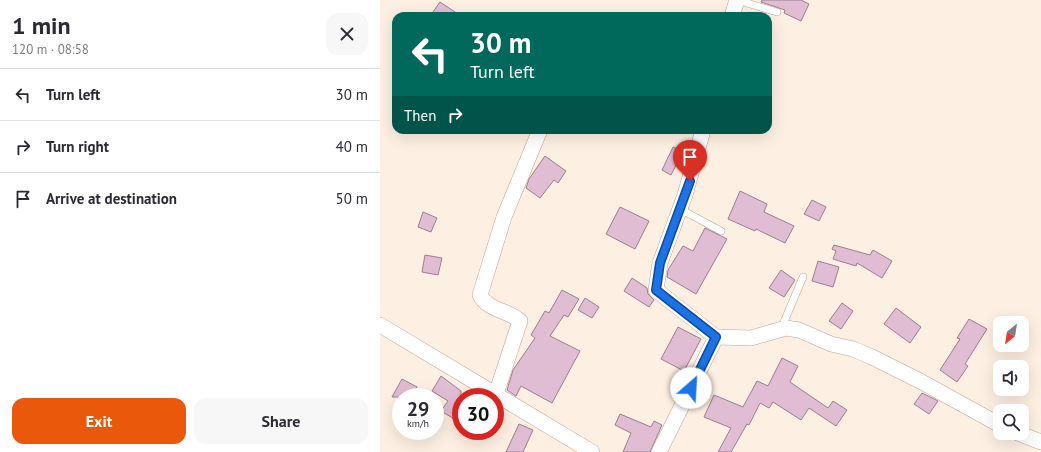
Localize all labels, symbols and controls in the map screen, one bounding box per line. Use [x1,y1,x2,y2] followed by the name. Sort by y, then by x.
[12,10,71,41] text: 1 min
[326,13,368,55] button: close
[470,24,531,61] text: 30 m
[404,28,456,80] icon: left
[12,41,89,58] text: 120 m · 08:58
[470,60,535,83] text: Turn left
[12,84,34,106] icon: left
[46,85,100,104] text: Turn left
[335,85,368,104] text: 30 m
[444,104,466,126] icon: right
[404,106,436,125] text: Then
[12,136,34,158] icon: right
[46,137,109,156] text: Turn right
[335,137,368,156] text: 40 m
[673,140,707,181] pin
[679,146,701,168] icon: arrive
[12,188,34,210] icon: arrive
[46,189,177,208] text: Arrive at destination
[335,189,368,208] text: 50 m
[993,316,1029,352] north arrow
[993,316,1029,440] map controls
[993,360,1029,396] button: sound
[670,367,712,409] position arrow
[452,388,504,440] speed limit sign: 30
[407,396,429,422] text: 29
[12,398,186,444] button: Exit
[194,398,368,444] button: Share
[993,404,1029,440] button: search
[407,417,429,430] text: km/h

